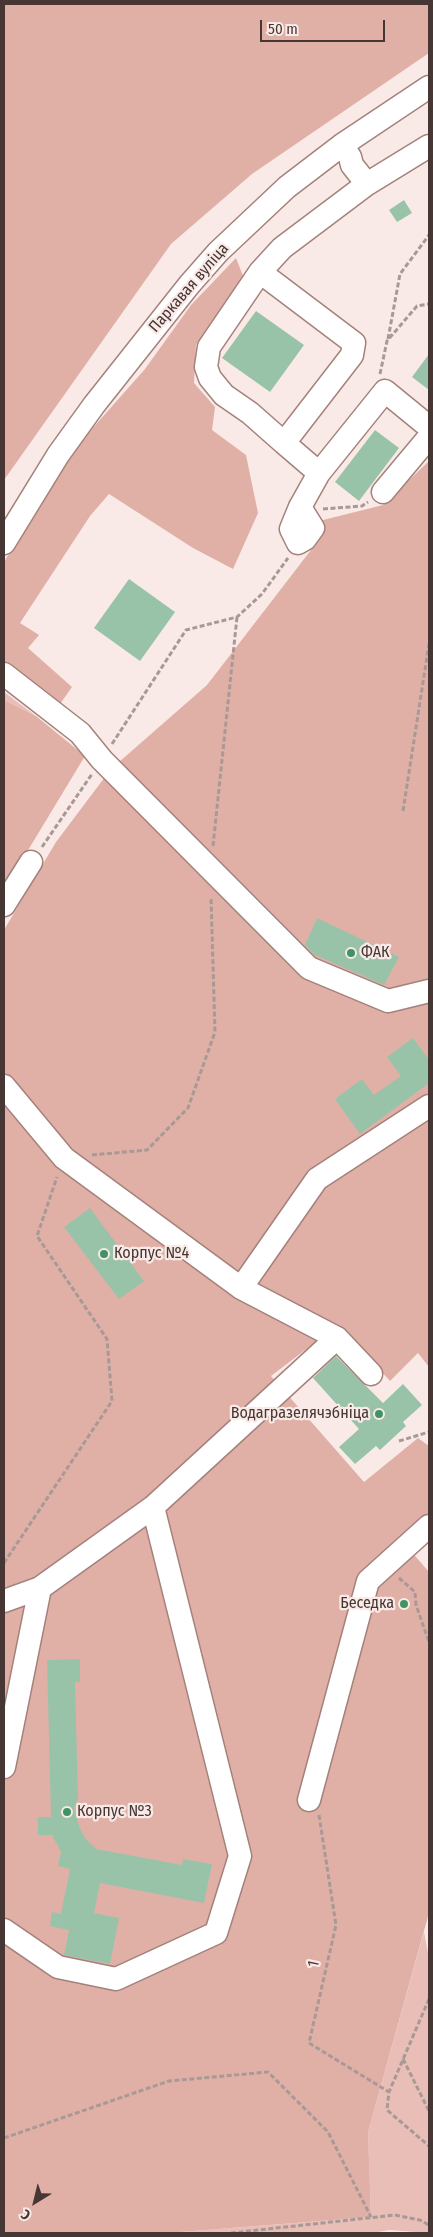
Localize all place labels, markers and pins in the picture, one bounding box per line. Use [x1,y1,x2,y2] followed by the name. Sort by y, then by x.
[361,943,390,963] place label: ФАК
[345,947,357,959] marker: ФАК
[114,1244,189,1264] place label: Корпус №4
[98,1248,110,1260] marker: Корпус №4
[231,1404,369,1424] place label: Водагразелячэбніца
[373,1408,385,1420] marker: Водагразелячэбніца
[340,1594,394,1614] place label: Беседка
[398,1598,410,1610] marker: Беседка
[77,1802,152,1822] place label: Корпус №3
[61,1806,73,1818] marker: Корпус №3

